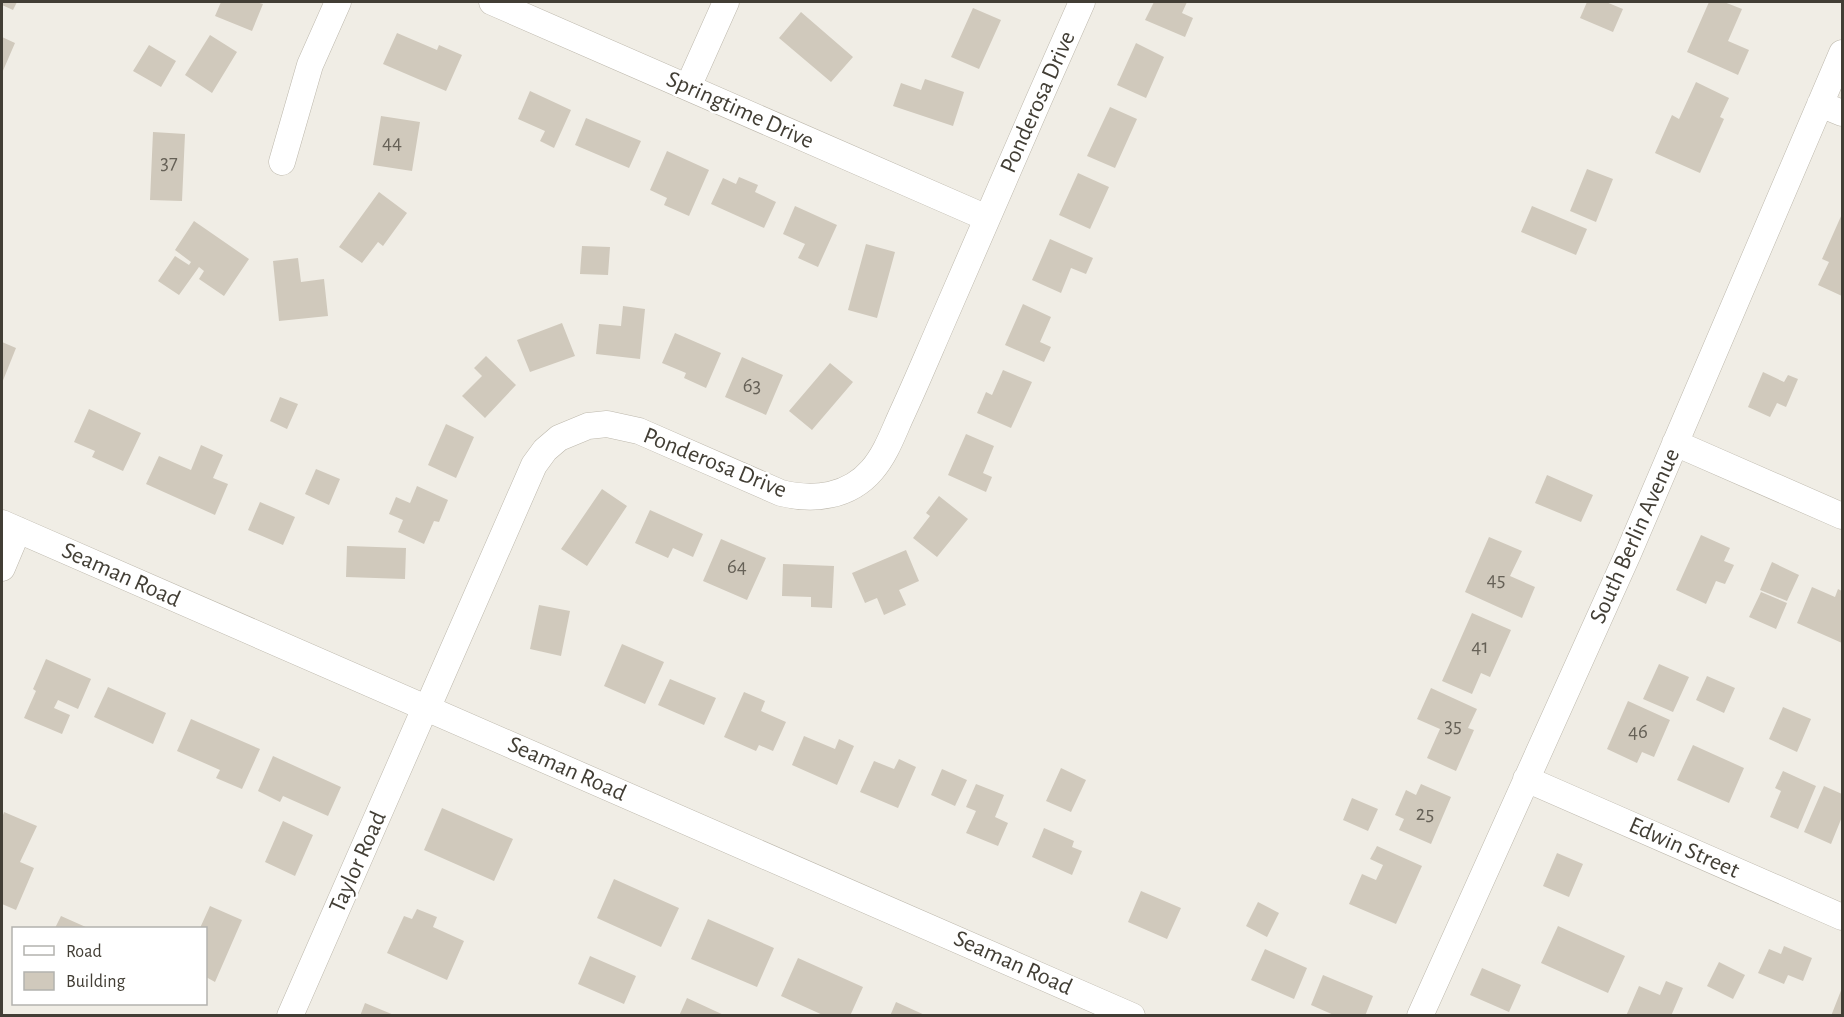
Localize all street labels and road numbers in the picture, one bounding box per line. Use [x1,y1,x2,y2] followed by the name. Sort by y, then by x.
[996,28,1080,176] street label: Ponderosa Drive
[663,67,817,153] street label: Springtime Drive
[640,423,790,503] street label: Ponderosa Drive
[1586,445,1684,627] street label: South Berlin Avenue
[58,538,184,612] street label: Seaman Road
[504,732,630,806] street label: Seaman Road
[325,808,391,916] street label: Taylor Road
[1625,813,1743,883] street label: Edwin Street
[950,926,1076,1000] street label: Seaman Road

